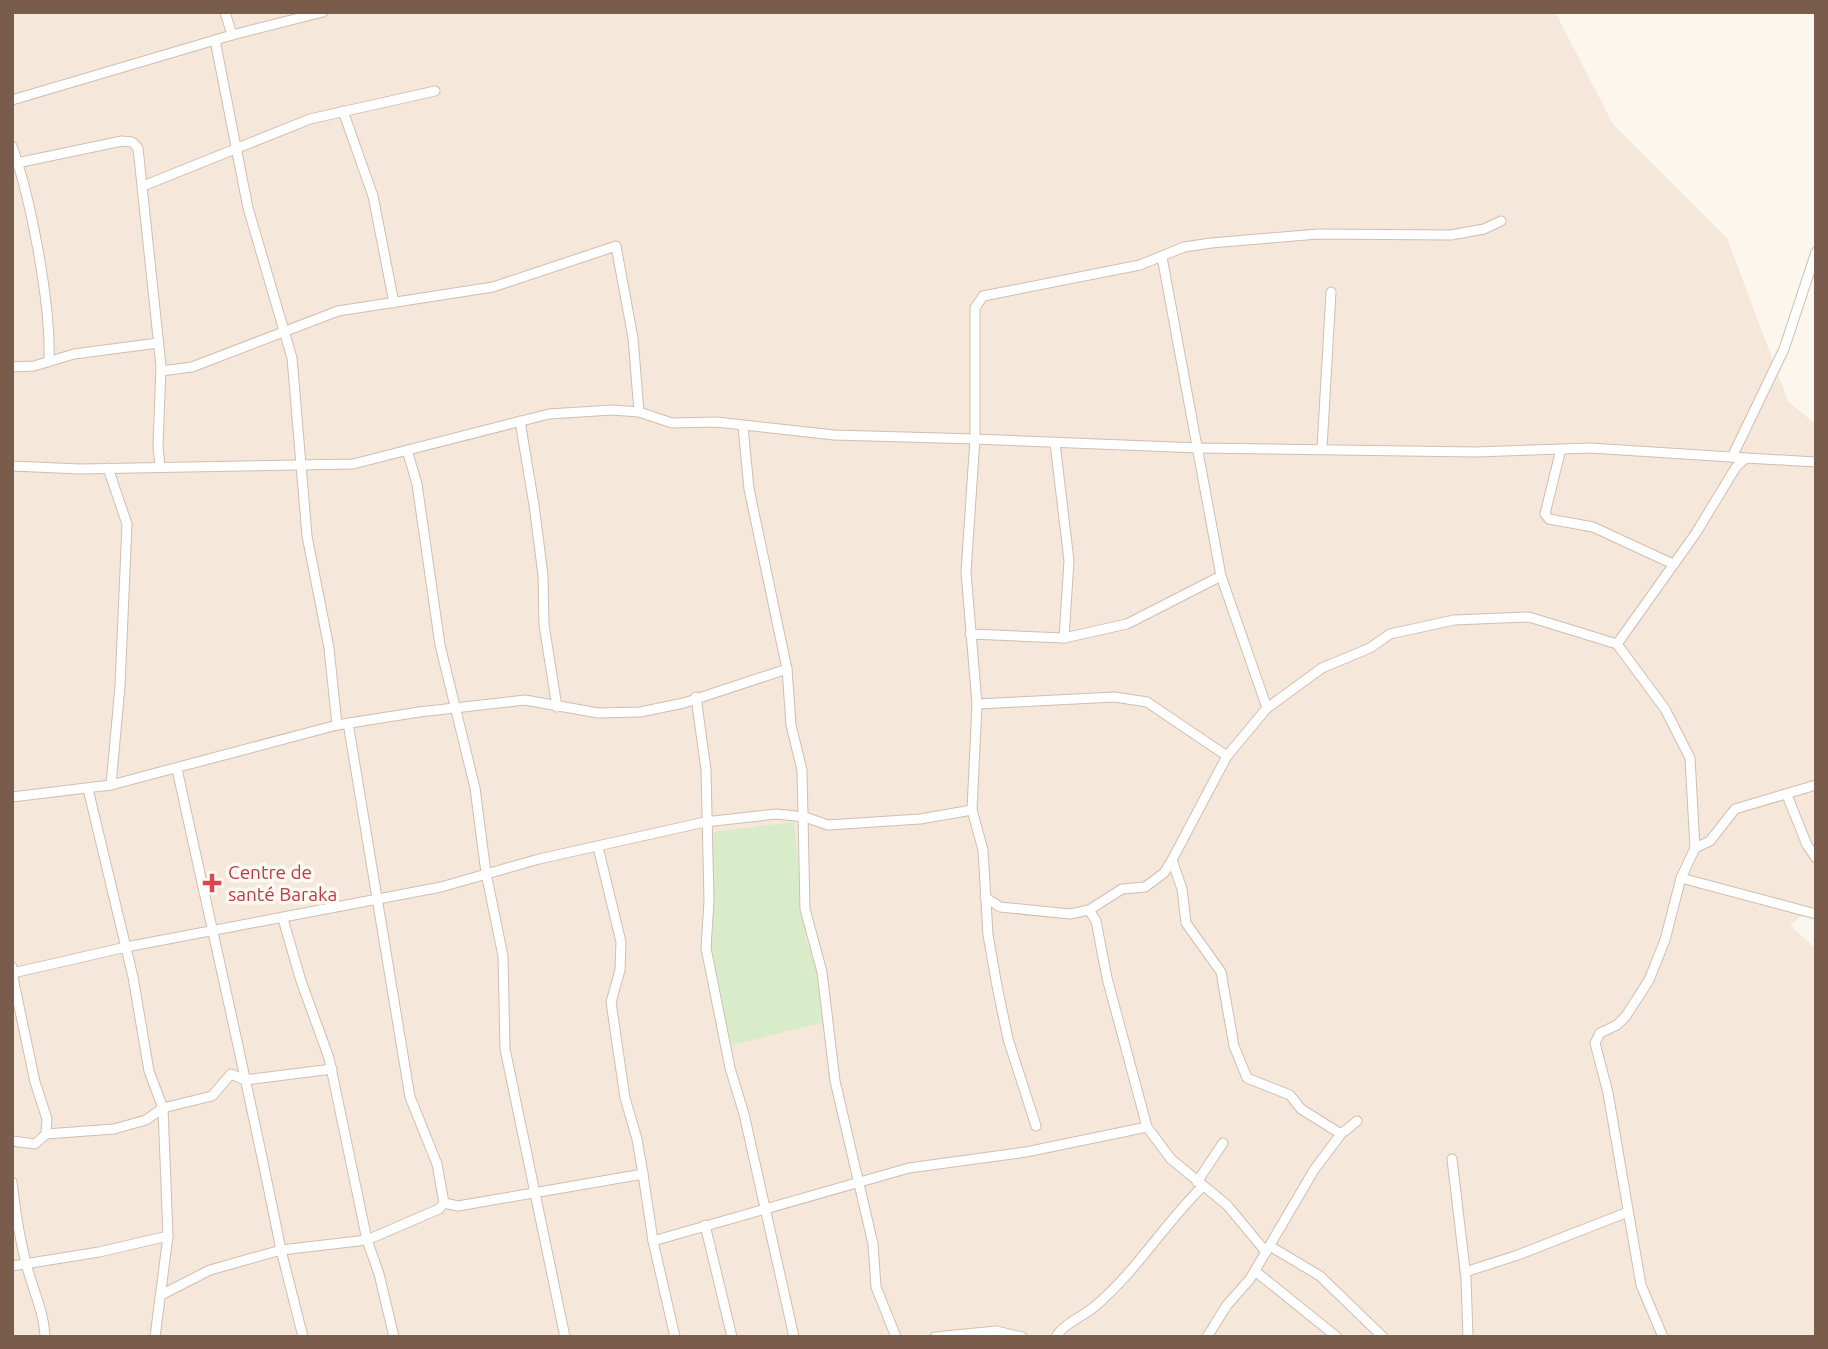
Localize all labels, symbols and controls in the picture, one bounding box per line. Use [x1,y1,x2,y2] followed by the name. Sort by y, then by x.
[228,861,337,905] place label: Centre de santé Baraka
[202,873,222,893] marker: Centre de santé Baraka

